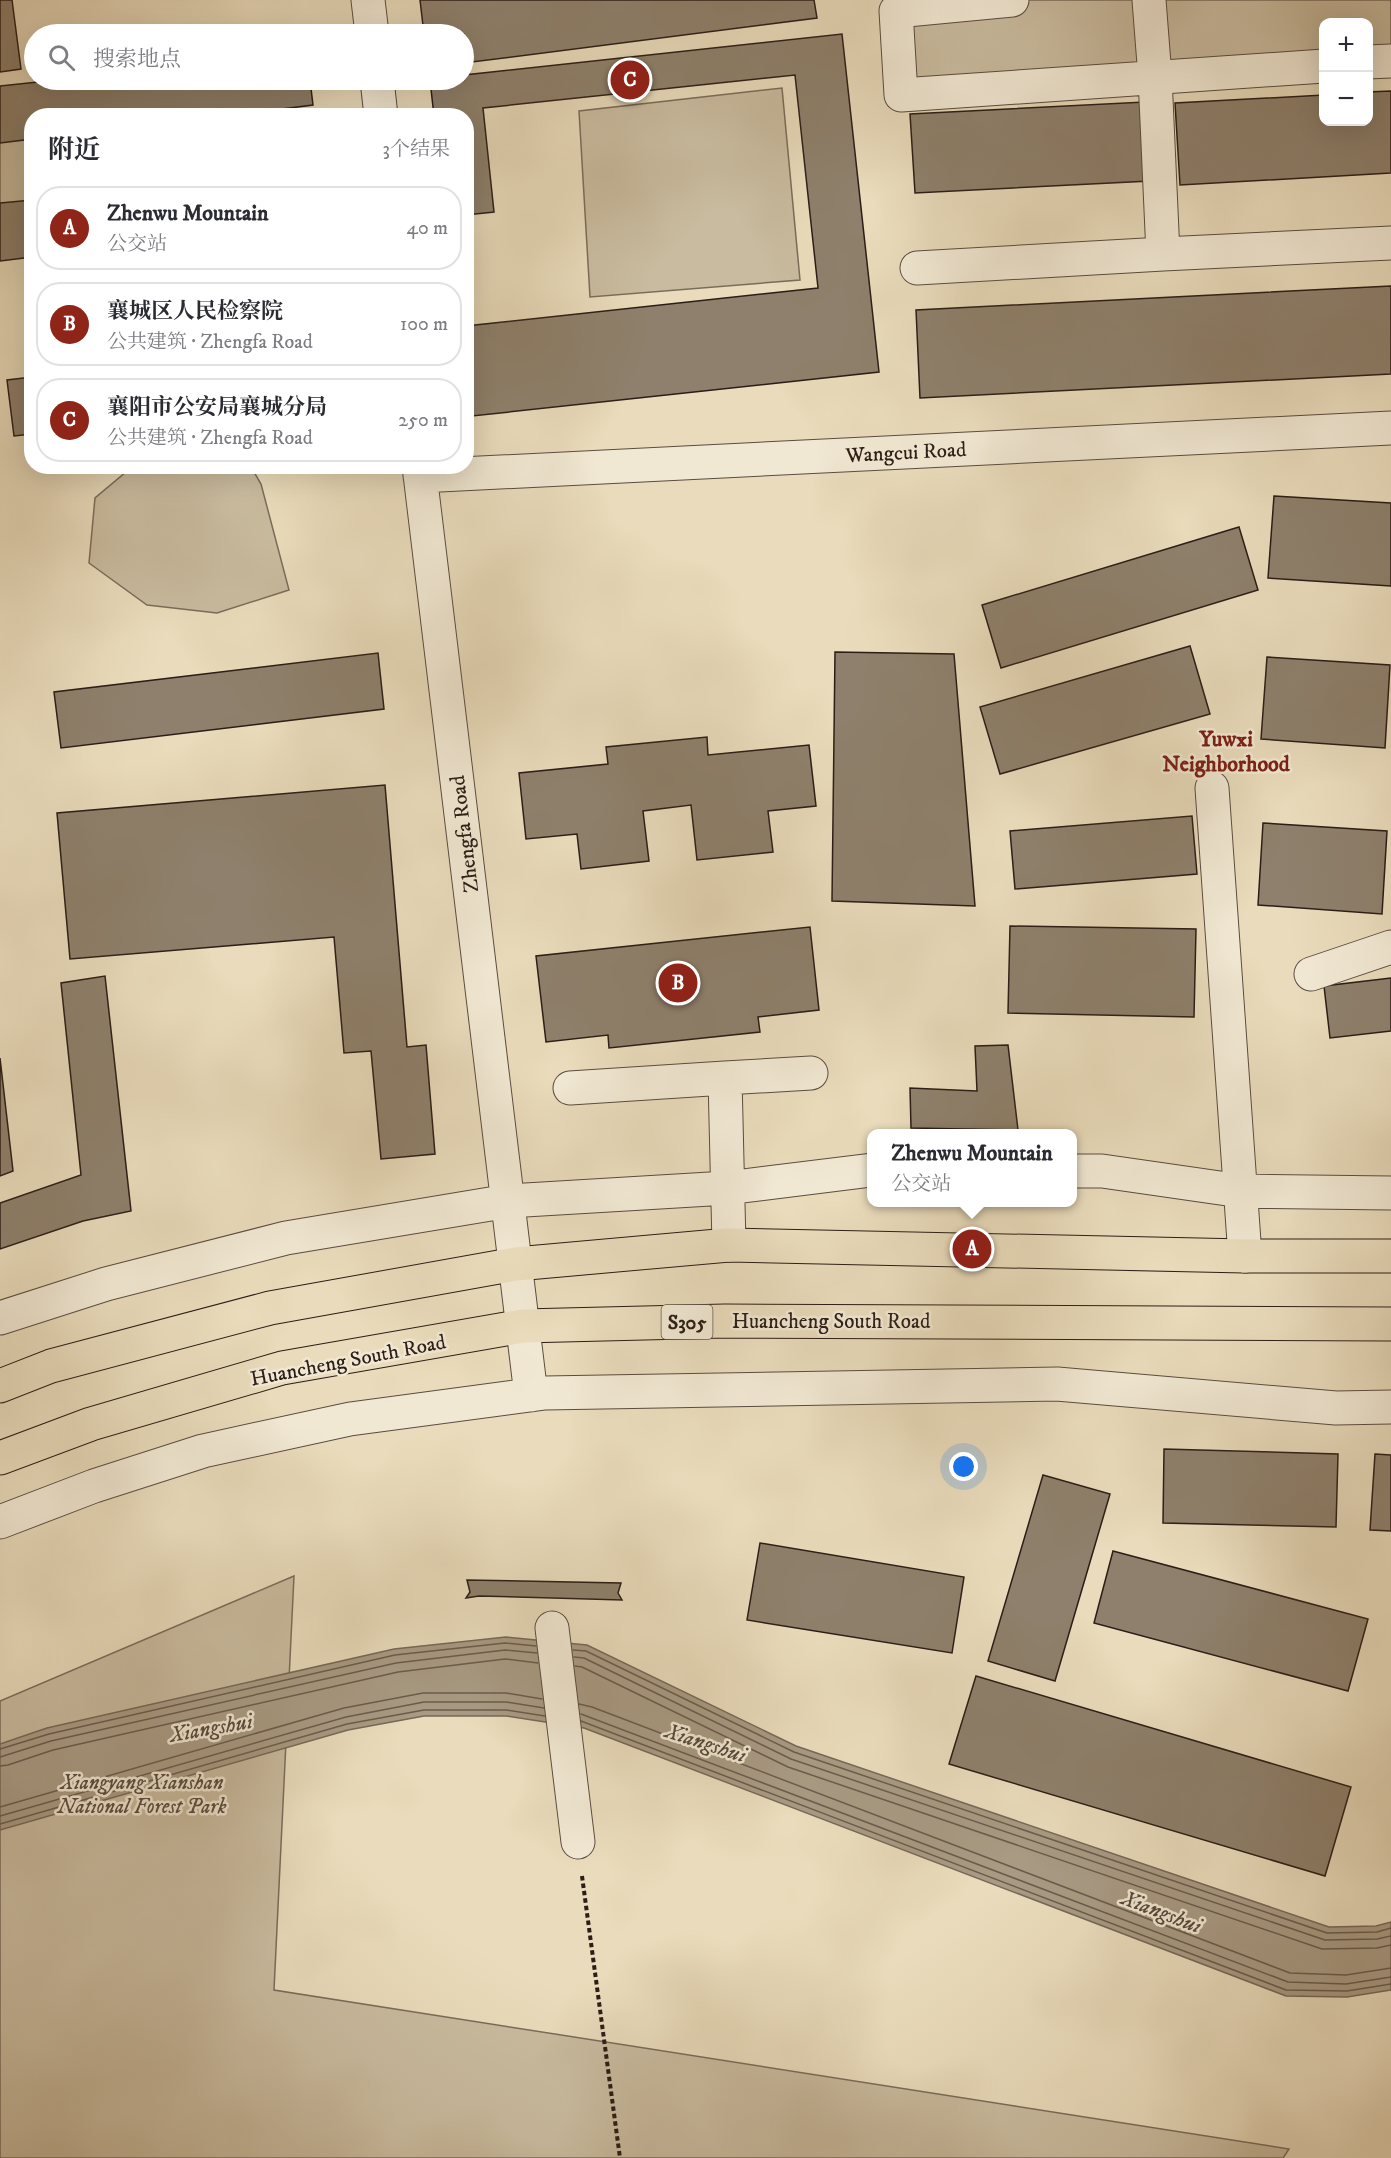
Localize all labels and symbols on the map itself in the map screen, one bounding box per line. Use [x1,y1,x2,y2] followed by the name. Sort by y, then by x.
[610,58,650,103] pin: C
[844,437,968,469] street label: Wangcui Road
[1162,726,1291,778] district label: Yuwxi Neighborhood
[445,773,485,894] street label: Zhengfa Road
[658,960,698,1006] pin: B
[952,1226,992,1272] pin: A
[662,1305,712,1339] road number: S305
[732,1309,931,1335] street label: Huancheng South Road
[248,1329,449,1393] street label: Huancheng South Road
[949,1452,978,1481] your location
[166,1708,256,1749] water label: Xiangshui
[660,1717,750,1770] water label: Xiangshui
[57,1770,227,1820] park label: Xiangyang Xianshan National Forest Park
[1116,1884,1206,1940] water label: Xiangshui

